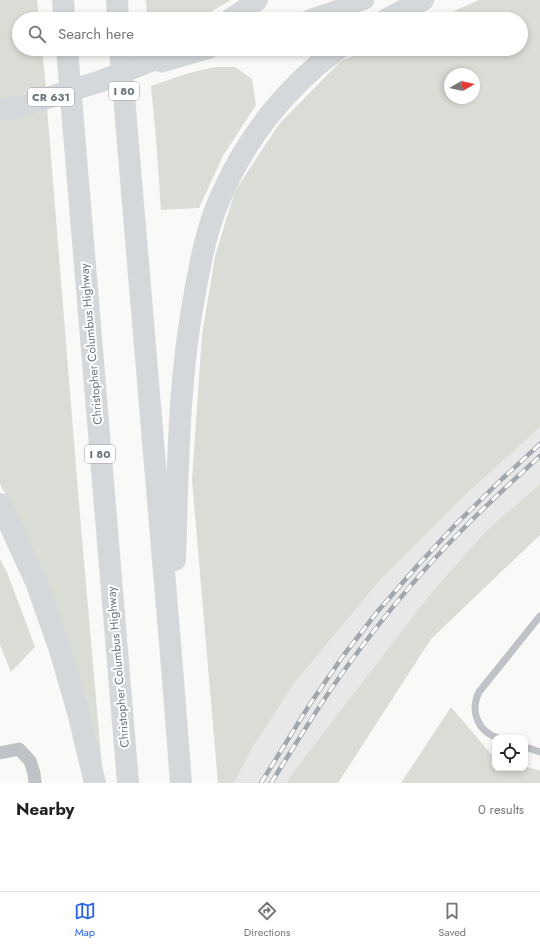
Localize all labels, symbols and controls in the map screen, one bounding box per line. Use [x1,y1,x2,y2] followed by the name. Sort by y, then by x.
[12,12,528,56] search box
[26,23,48,45] icon: search
[58,23,134,45] text: Search here
[444,68,480,104] north arrow
[109,82,139,100] road number: I 80
[28,88,74,106] road number: CR 631
[75,262,107,425] street label: Christopher Columbus Highway
[85,445,115,463] road number: I 80
[102,585,134,748] street label: Christopher Columbus Highway
[492,735,528,771] map controls
[492,735,528,771] button: locate
[16,797,74,821] text: Nearby
[478,800,524,819] text: 0 results
[74,900,96,940] tab: Map
[244,900,290,940] tab: Directions
[438,900,466,940] tab: Saved

